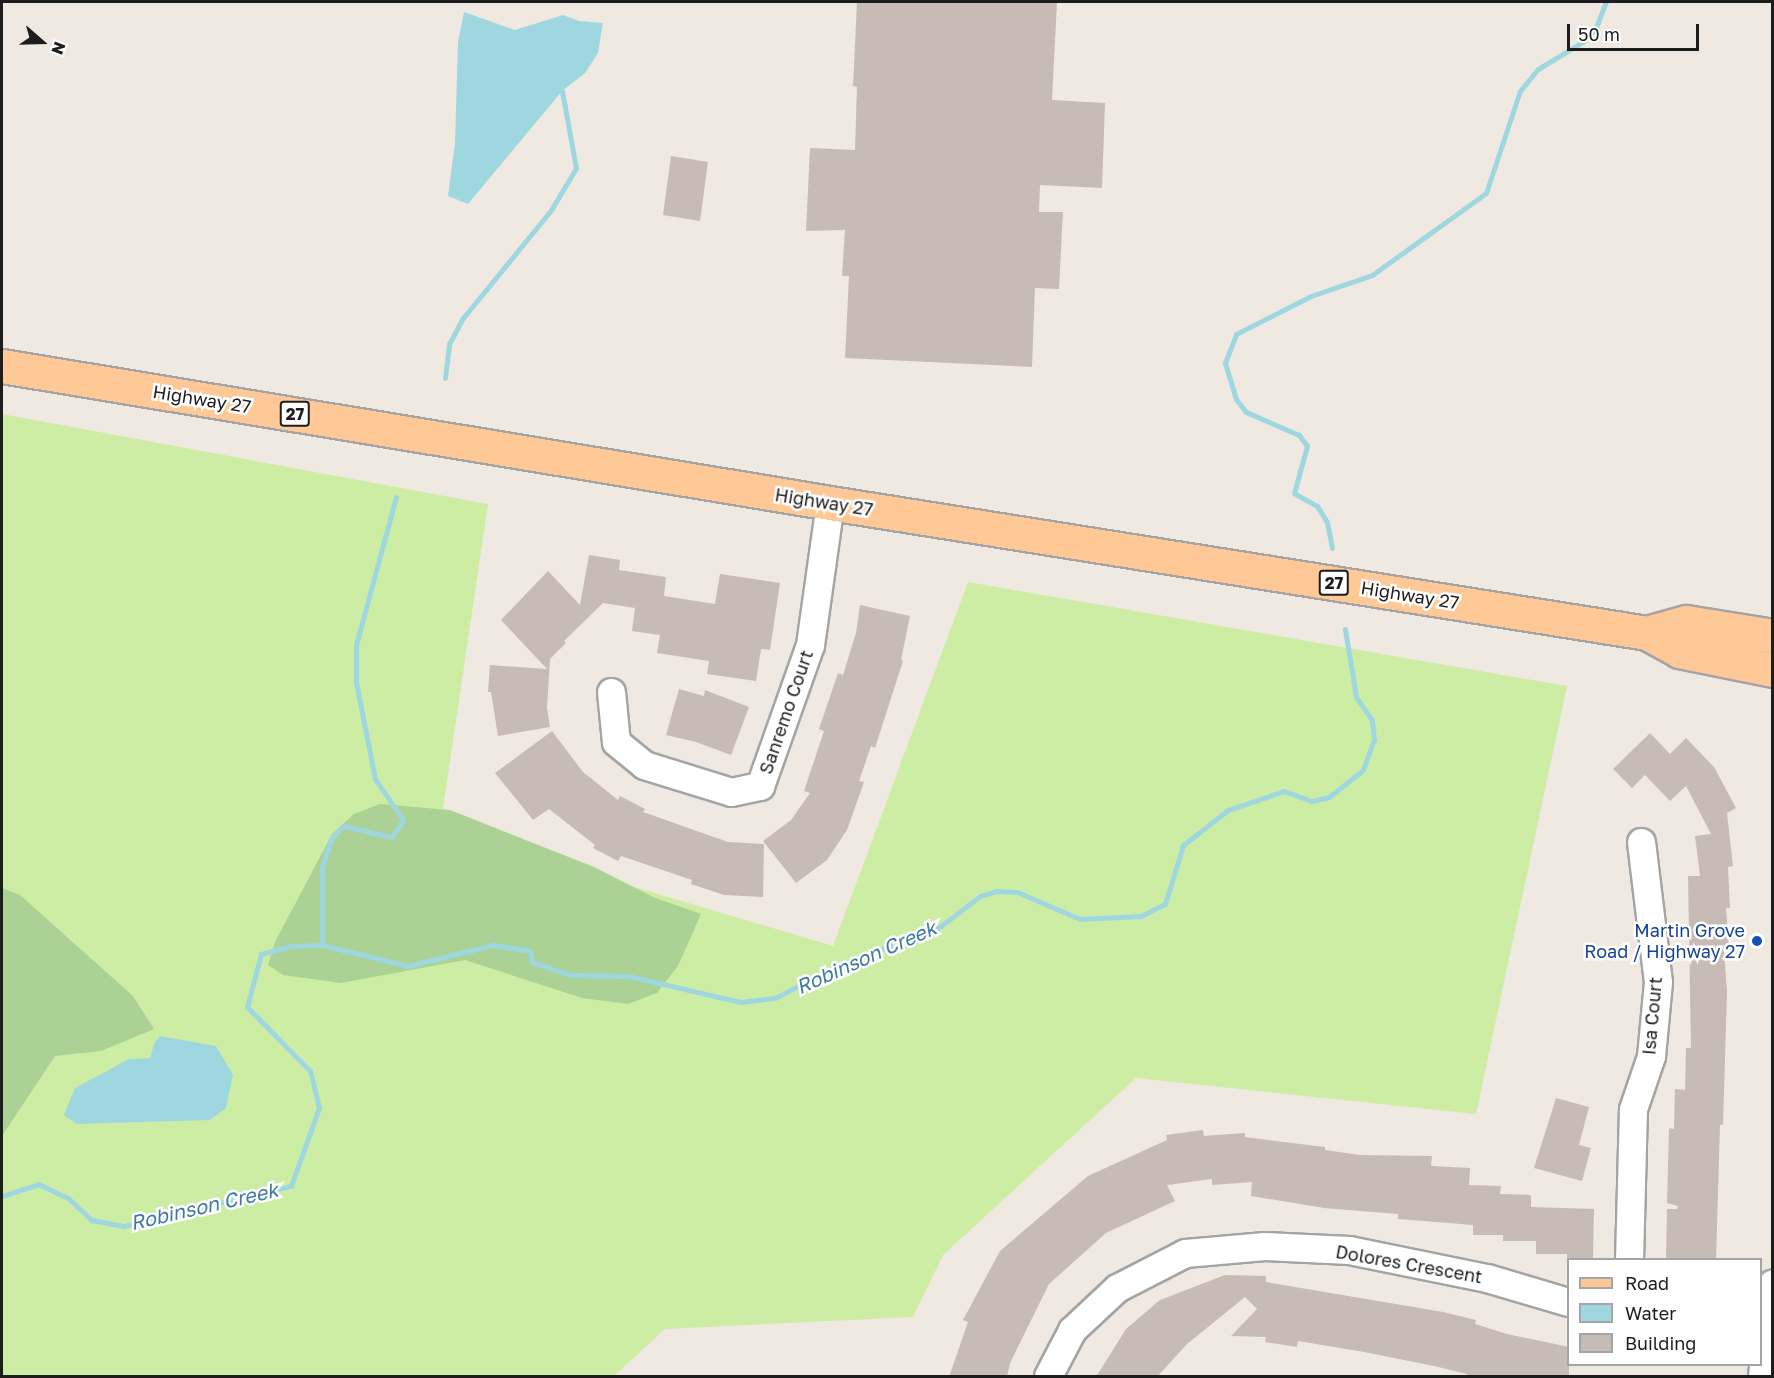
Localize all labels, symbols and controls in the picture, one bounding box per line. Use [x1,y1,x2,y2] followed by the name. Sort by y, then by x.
[12,12,72,72] north arrow
[1570,12,1702,50] scale bar
[1578,23,1620,45] text: 50 m
[47,39,70,57] text: N
[151,381,253,417] street label: Highway 27
[278,401,312,427] road number: 27
[773,484,875,520] street label: Highway 27
[1318,570,1350,596] road number: 27
[1359,577,1461,613] street label: Highway 27
[755,647,817,777] street label: Sanremo Court
[792,915,940,999] water label: Robinson Creek
[1584,920,1745,962] place label: Martin Grove Road / Highway 27
[1750,934,1764,948] marker: Martin Grove Road / Highway 27
[1638,976,1666,1056] street label: Isa Court
[128,1177,280,1235] water label: Robinson Creek
[1334,1240,1484,1288] street label: Dolores Crescent
[1567,1258,1762,1366] legend
[1625,1272,1669,1294] text: Road
[1625,1302,1676,1324] text: Water
[1625,1332,1696,1354] text: Building

